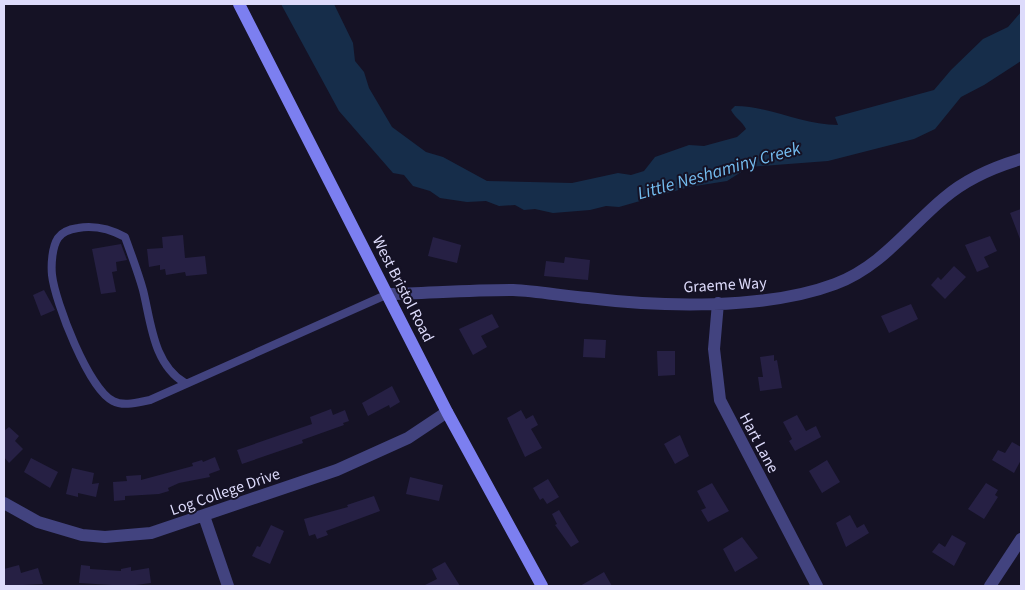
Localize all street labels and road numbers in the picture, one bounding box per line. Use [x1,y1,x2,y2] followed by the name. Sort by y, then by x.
[367,232,439,346] street label: West Bristol Road
[683,272,768,298] street label: Graeme Way
[734,409,784,477] street label: Hart Lane
[167,463,283,521] street label: Log College Drive

